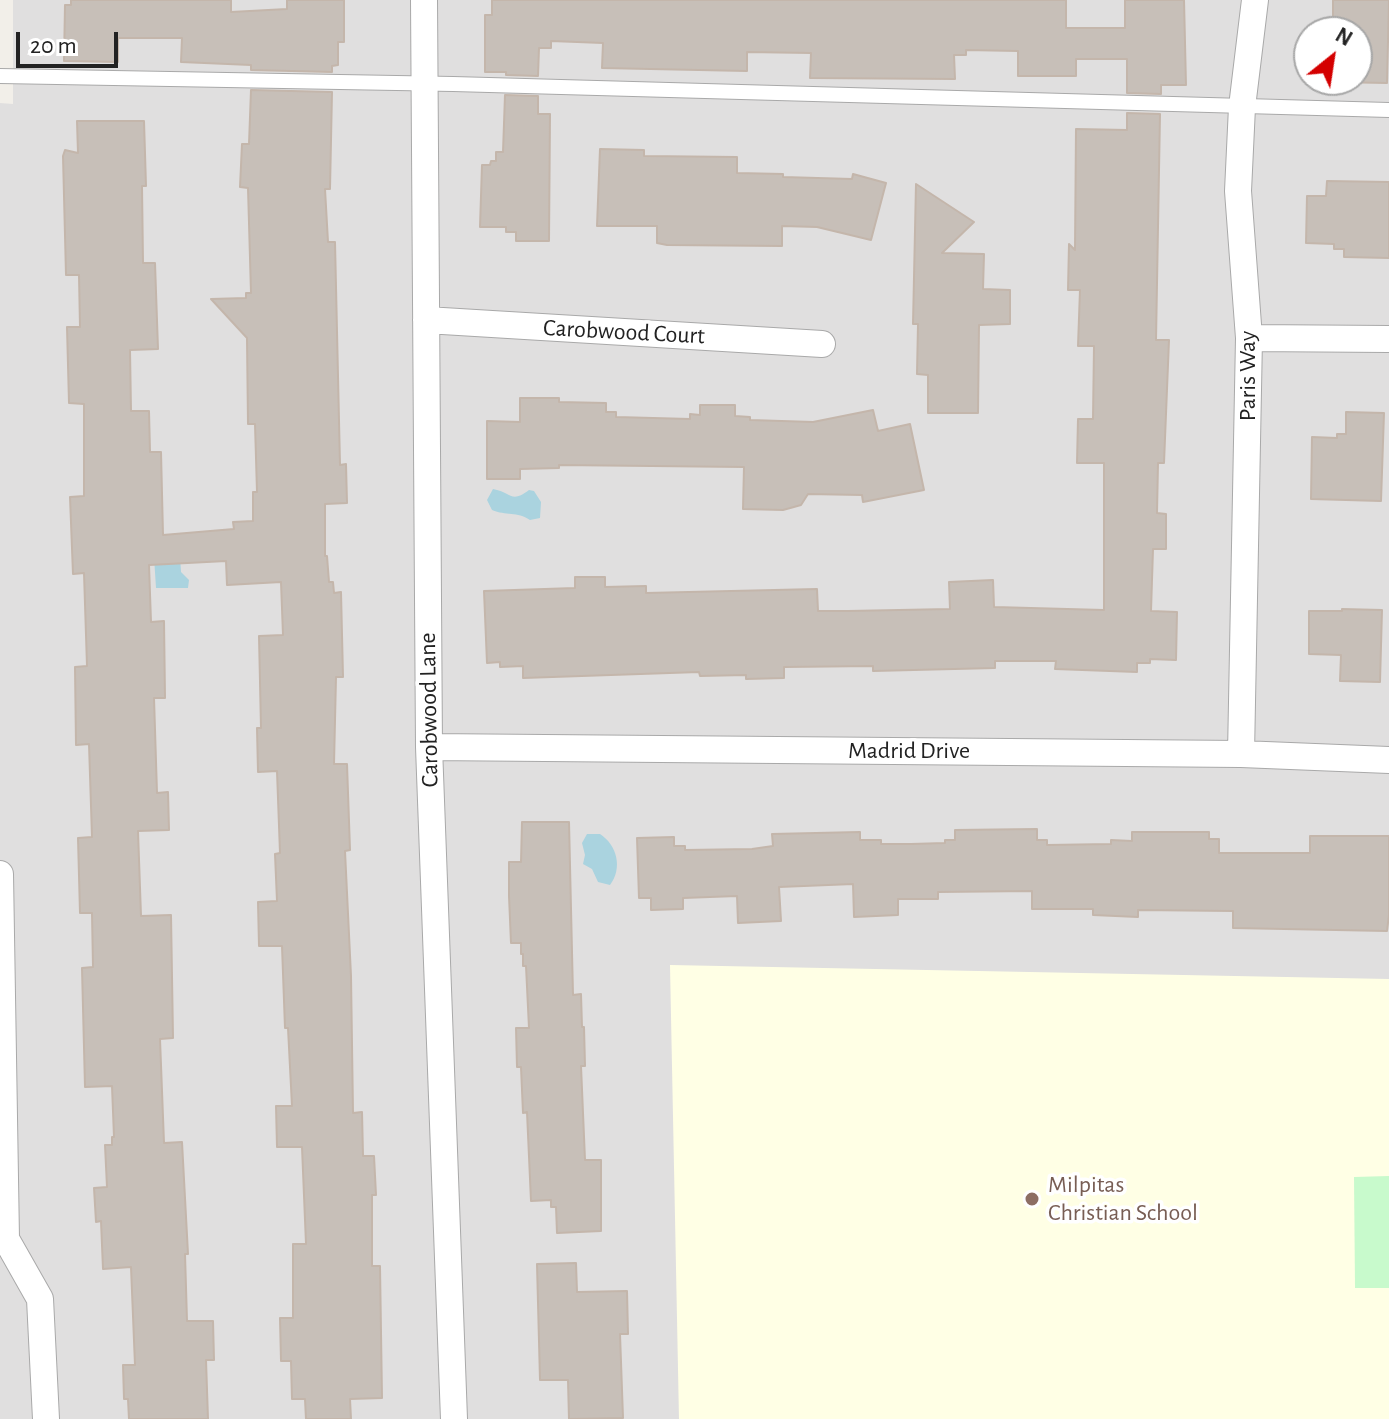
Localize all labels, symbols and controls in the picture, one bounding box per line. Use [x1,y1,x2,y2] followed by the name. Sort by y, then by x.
[20,16,122,66] scale bar
[1293,16,1373,96] north arrow
[1332,24,1356,50] text: N
[30,34,77,58] text: 20 m
[542,313,706,351] street label: Carobwood Court
[1234,331,1262,421] street label: Paris Way
[413,632,445,788] street label: Carobwood Lane
[848,737,970,765] street label: Madrid Drive
[1048,1171,1198,1227] place label: Milpitas Christian School
[1023,1190,1041,1208] marker: Milpitas Christian School

